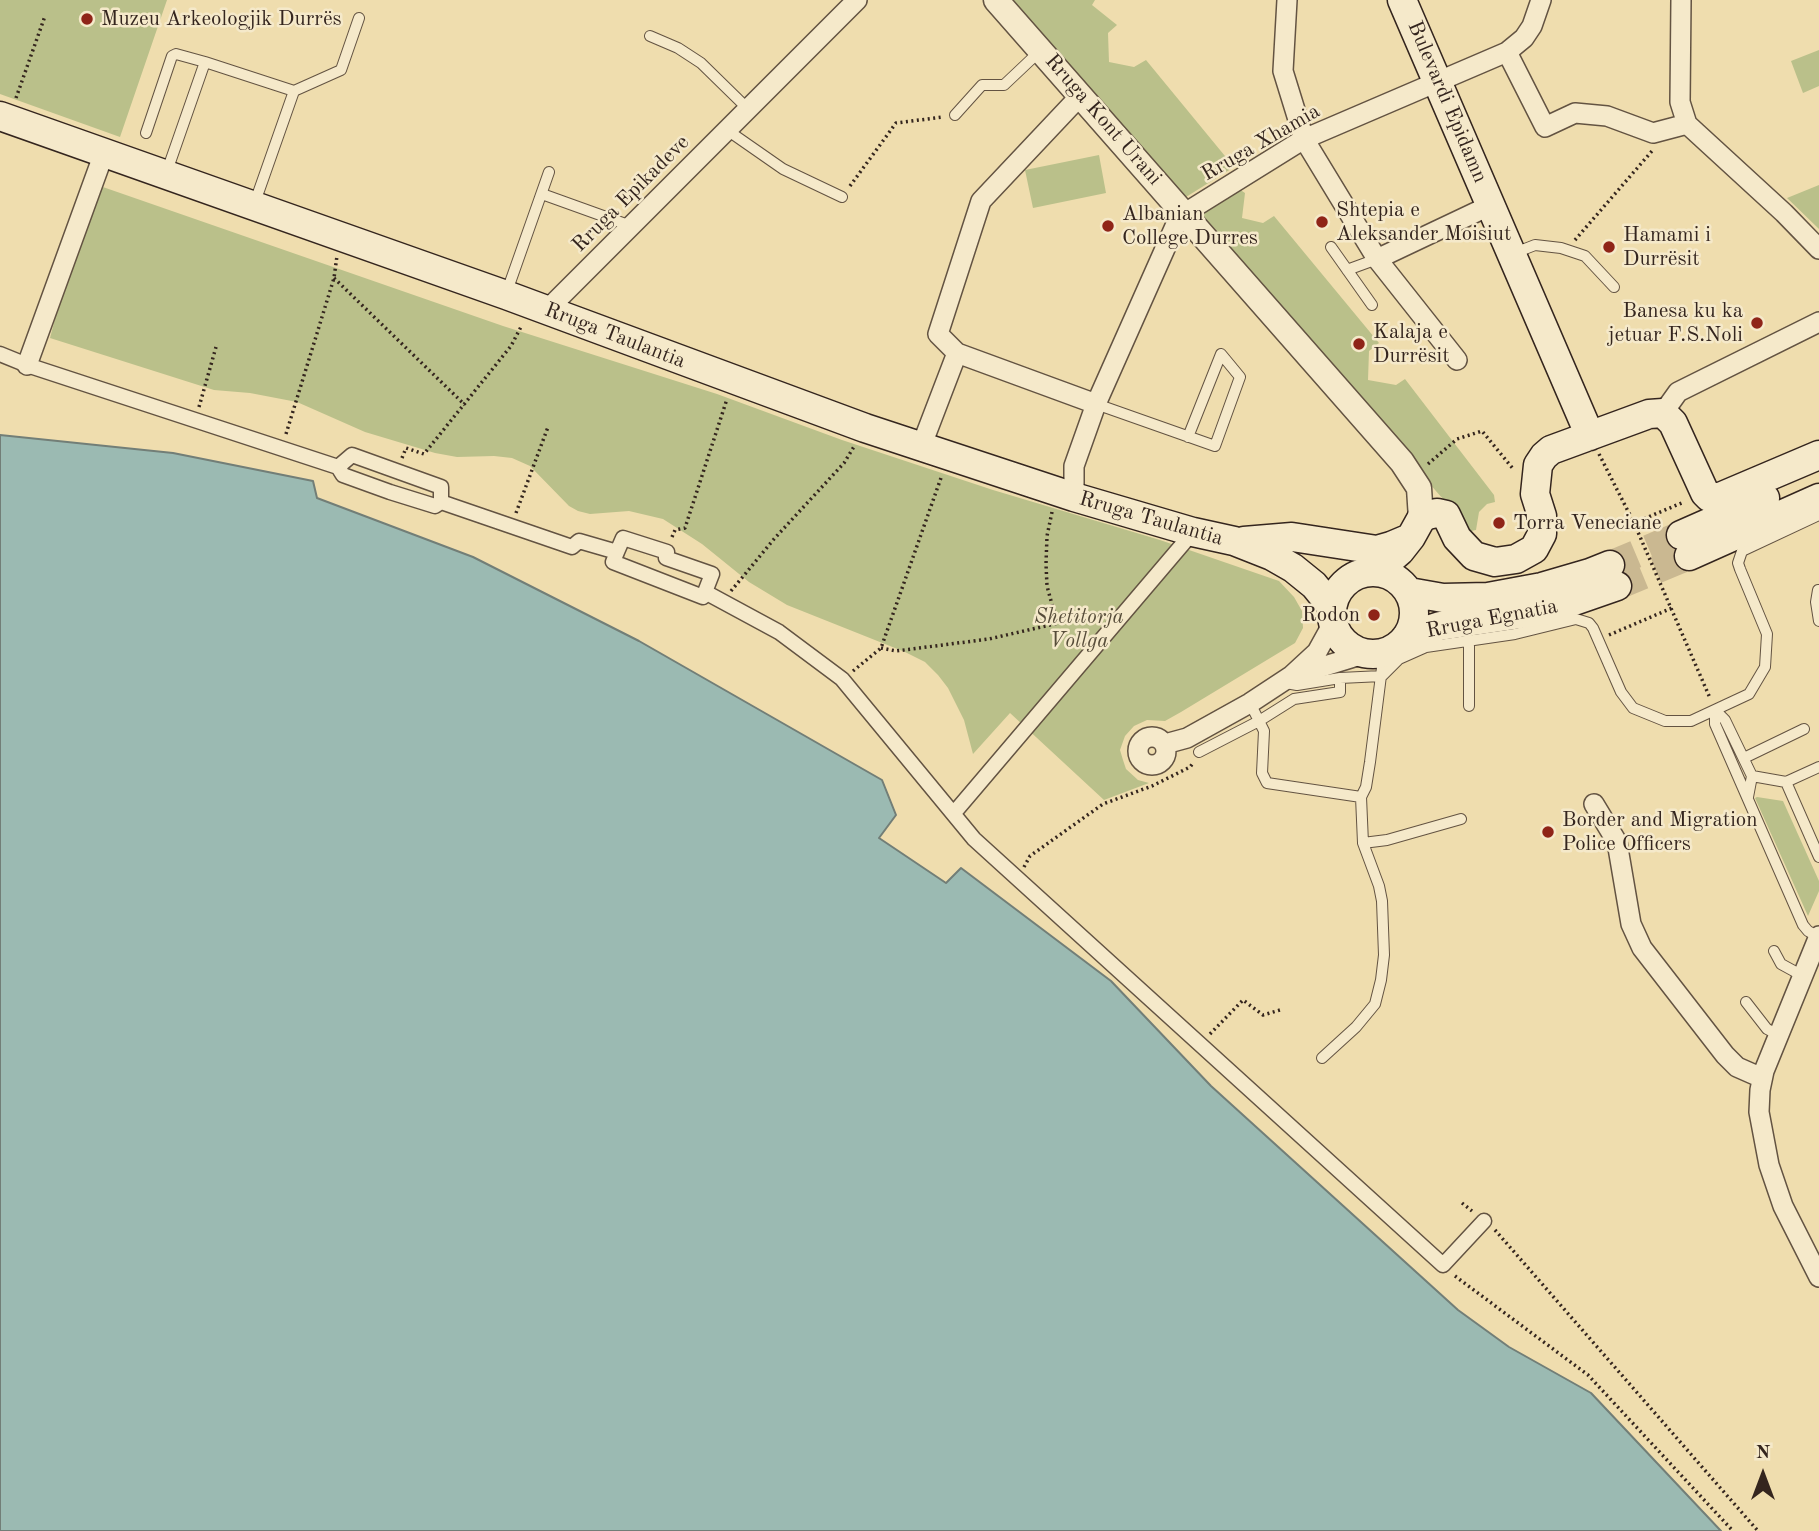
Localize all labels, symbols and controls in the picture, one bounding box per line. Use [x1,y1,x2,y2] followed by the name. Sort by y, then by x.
[101,6,342,32] place label: Muzeu Arkeologjik Durrës
[79,11,95,27] marker: Muzeu Arkeologjik Durrës
[1402,17,1492,187] street label: Bulevardi Epidamn
[1039,49,1167,191] street label: Rruga Kont Urani
[1197,99,1325,187] street label: Rruga Xhamia
[567,130,695,258] street label: Rruga Epikadeve
[1336,197,1511,247] place label: Shtepia e Aleksander Moisiut
[1122,201,1258,251] place label: Albanian College Durres
[1314,214,1330,230] marker: Shtepia e Aleksander Moisiut
[1100,218,1116,234] marker: Albanian College Durres
[1623,222,1711,272] place label: Hamami i Durrësit
[1601,239,1617,255] marker: Hamami i Durrësit
[541,298,689,374] street label: Rruga Taulantia
[1608,298,1743,348] place label: Banesa ku ka jetuar F.S.Noli
[1749,315,1765,331] marker: Banesa ku ka jetuar F.S.Noli
[1373,319,1450,369] place label: Kalaja e Durrësit
[1351,336,1367,352] marker: Kalaja e Durrësit
[1076,486,1226,552] street label: Rruga Taulantia
[1513,510,1662,536] place label: Torra Veneciane
[1491,515,1507,531] marker: Torra Veneciane
[1424,594,1560,644] street label: Rruga Egnatia
[1302,602,1360,628] place label: Rodon
[1034,604,1124,654] park label: Shetitorja Vollga
[1366,607,1382,623] marker: Rodon
[1562,807,1758,857] place label: Border and Migration Police Officers
[1540,824,1556,840] marker: Border and Migration Police Officers
[1728,1440,1798,1510] north arrow
[1756,1444,1770,1463] text: N

